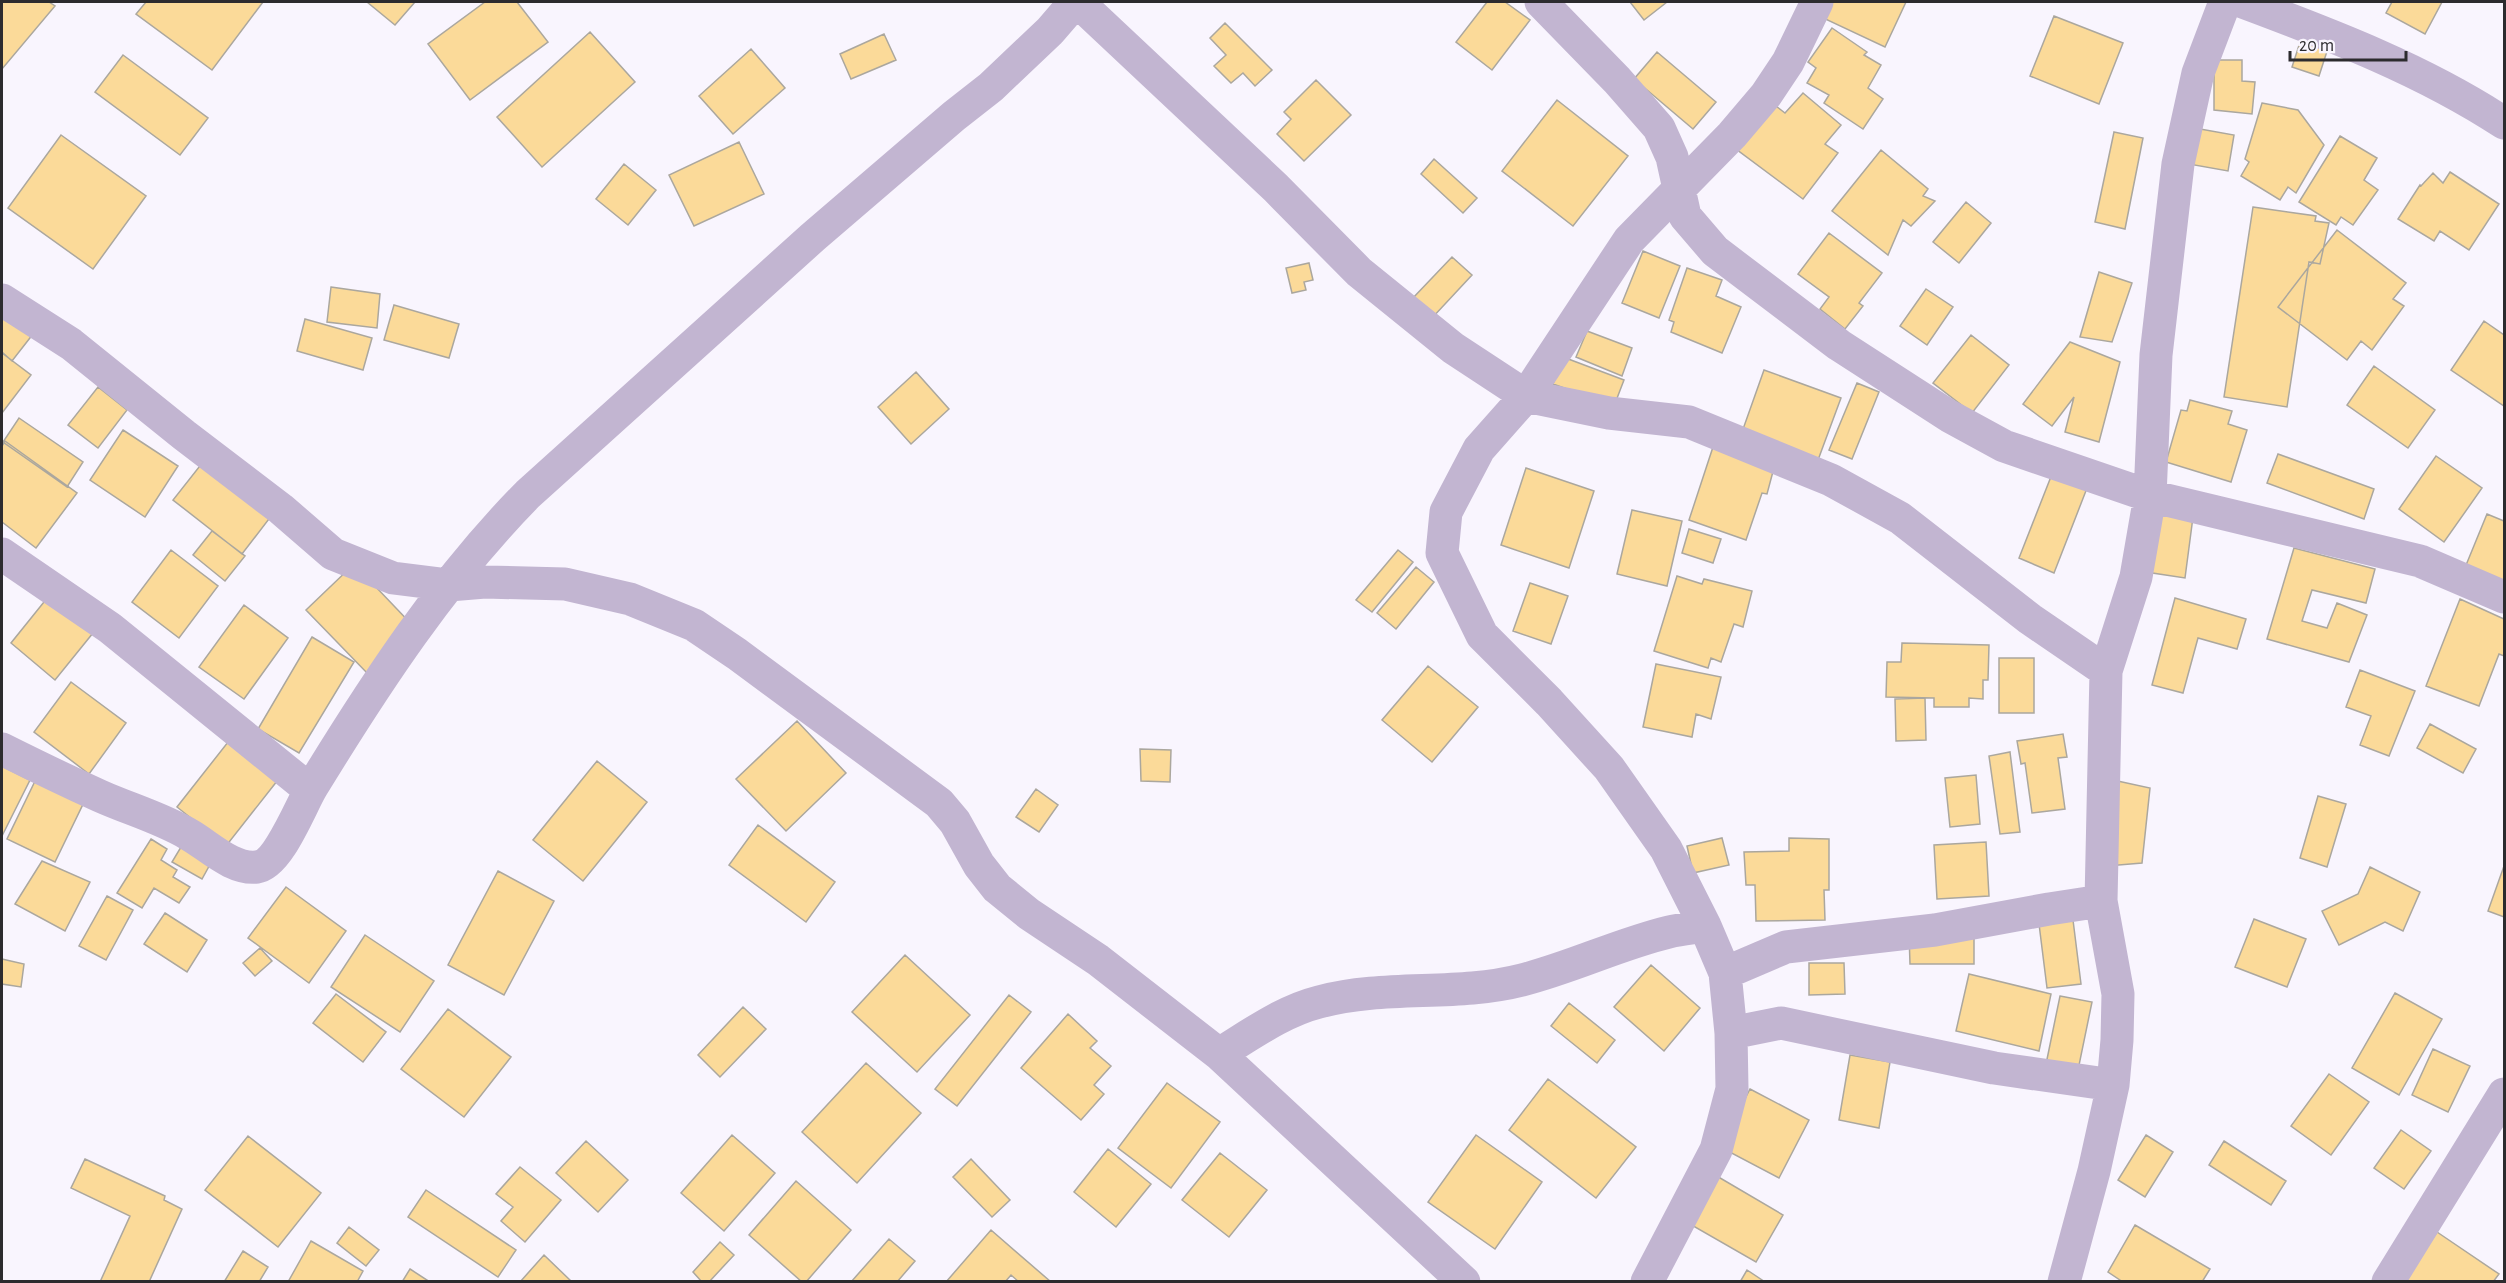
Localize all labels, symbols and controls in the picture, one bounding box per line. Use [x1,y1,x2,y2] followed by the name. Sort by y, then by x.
[2290,24,2406,62] scale bar
[2299,37,2334,55] text: 20 m

